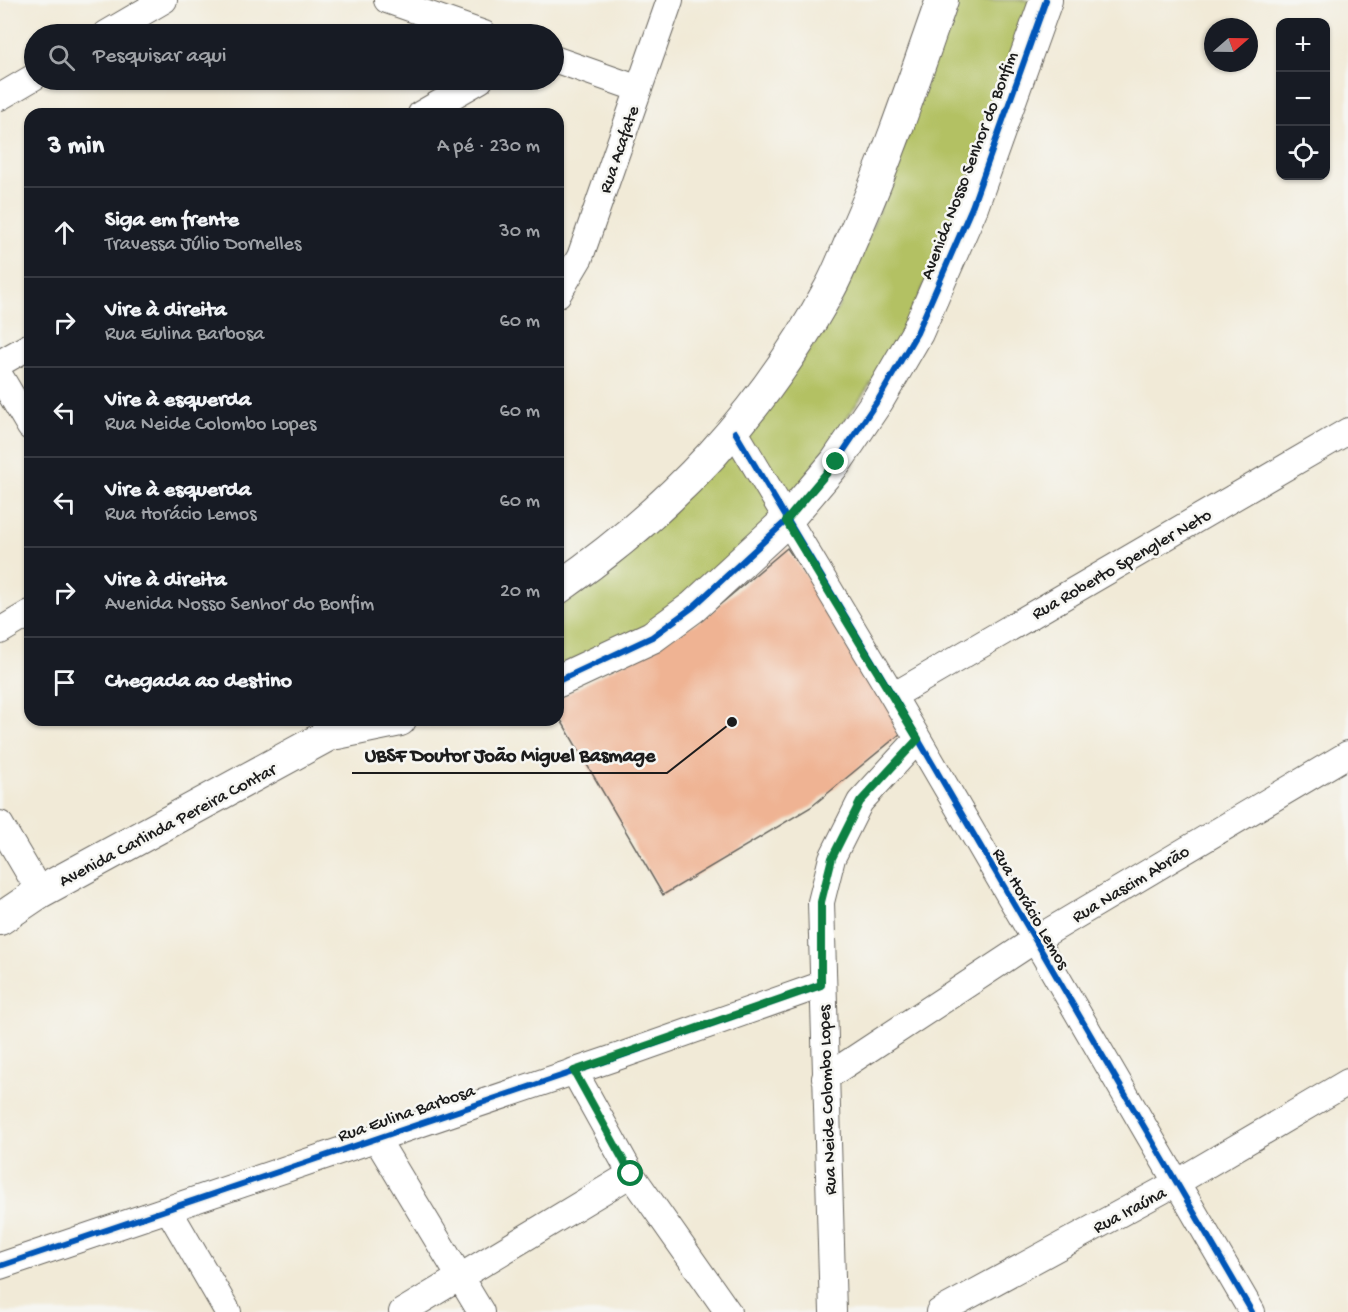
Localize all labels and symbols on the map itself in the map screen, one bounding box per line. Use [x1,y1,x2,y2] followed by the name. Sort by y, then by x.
[1204,18,1258,72] north arrow
[917,49,1024,283] street label: Avenida Nosso Senhor do Bonfim
[596,103,645,196] street label: Rua Acafate
[822,448,848,474] route end
[1029,505,1216,625] street label: Rua Roberto Spengler Neto
[352,735,667,773] callout: UBSF Doutor João Miguel Basmage
[365,746,656,769] text: UBSF Doutor João Miguel Basmage
[56,759,282,893] street label: Avenida Carlinda Pereira Contar
[1069,842,1194,928] street label: Rua Nascim Abrão
[987,845,1074,975] street label: Rua Horácio Lemos
[815,1003,842,1195] street label: Rua Neide Colombo Lopes
[336,1081,479,1148] street label: Rua Eulina Barbosa
[617,1160,643,1186] route start
[1090,1183,1171,1239] street label: Rua Iraúna

